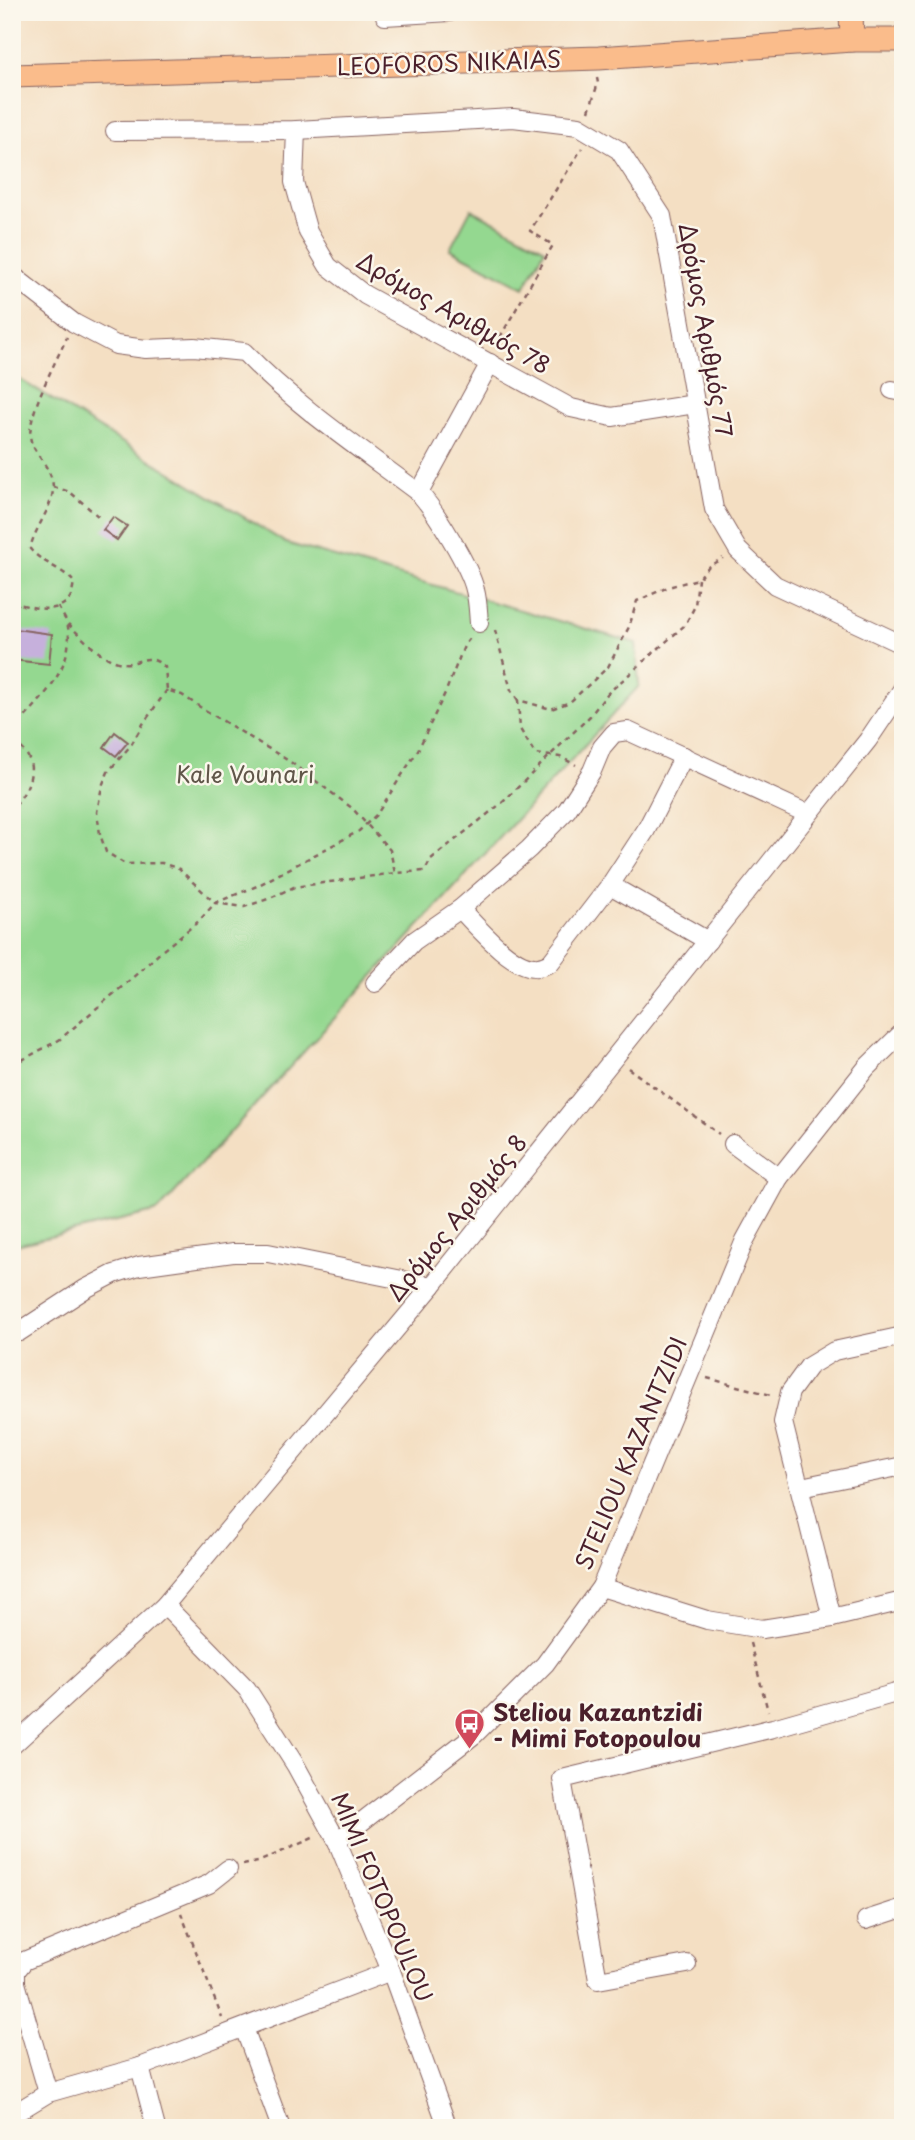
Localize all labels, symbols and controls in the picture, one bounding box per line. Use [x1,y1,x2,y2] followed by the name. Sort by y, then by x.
[336,41,562,83] street label: LEOFOROS NIKAIAS
[671,220,743,440] street label: Δρόμος Αριθμός 77
[351,242,557,382] street label: Δρόμος Αριθμός 78
[176,756,314,791] park label: Kale Vounari
[378,1126,534,1308] street label: Δρόμος Αριθμός 8
[565,1331,695,1575] street label: STELIOU KAZANTZIDI
[493,1694,703,1755] place label: Steliou Kazantzidi - Mimi Fotopoulou
[453,1707,487,1751] bus stop icon: Steliou Kazantzidi - Mimi Fotopoulou
[323,1787,443,2007] street label: MIMI FOTOPOULOU

